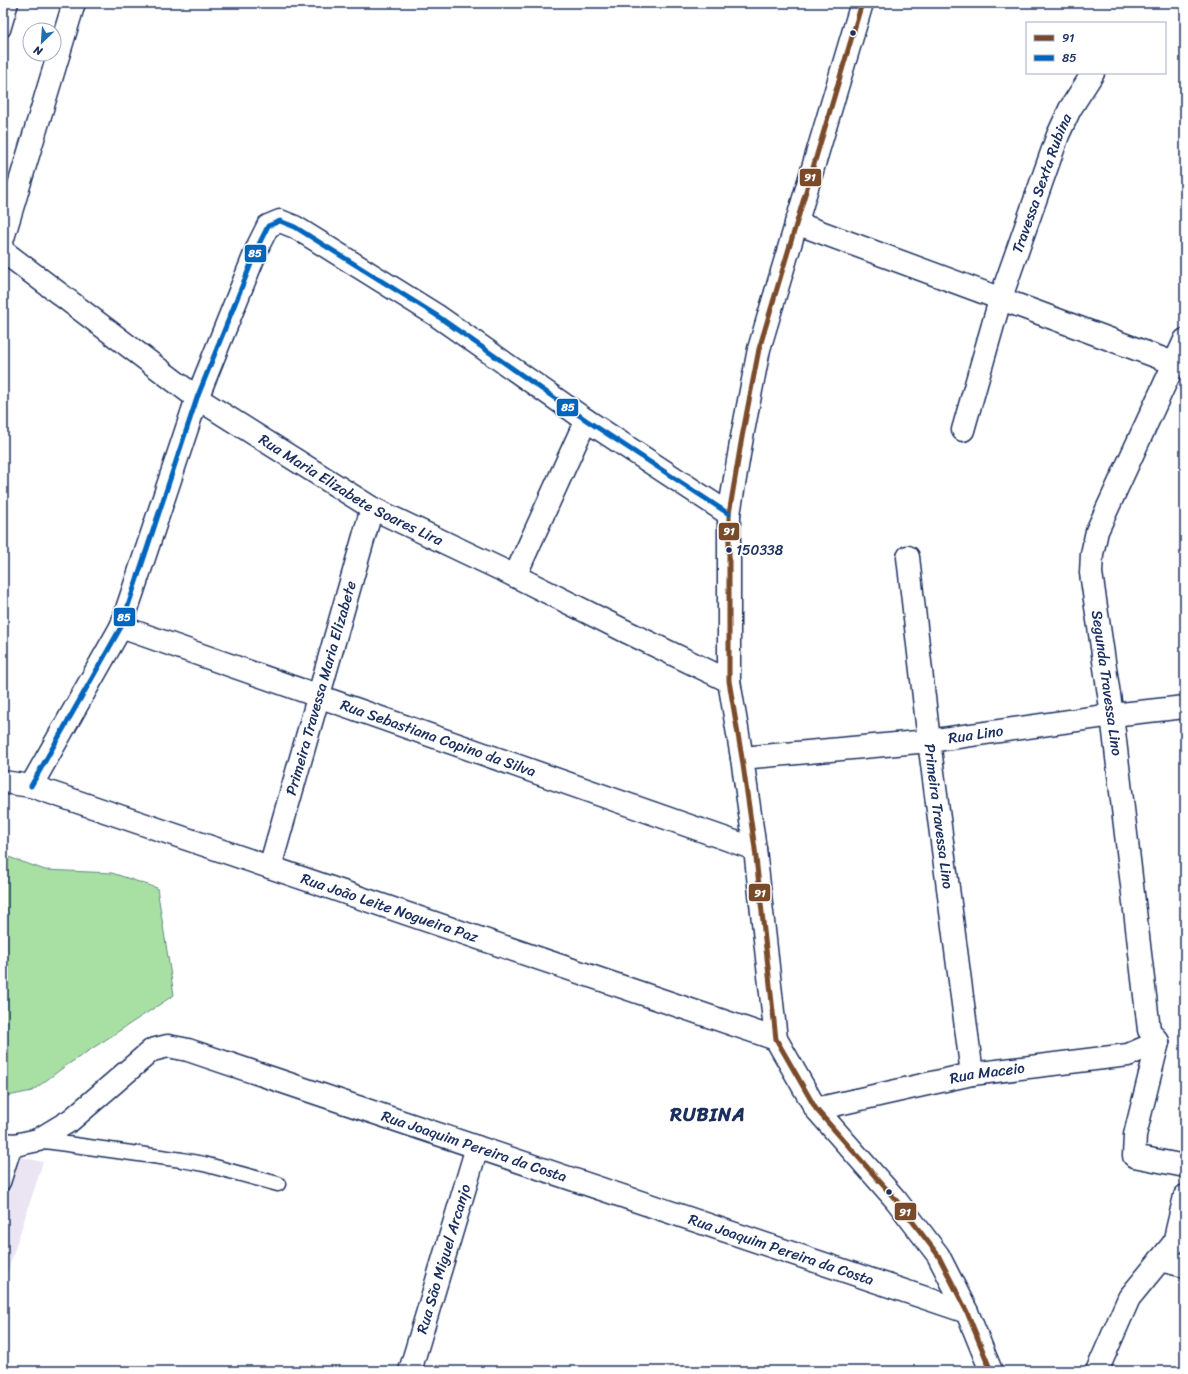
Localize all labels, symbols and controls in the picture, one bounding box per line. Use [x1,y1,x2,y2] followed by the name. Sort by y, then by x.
[22,22,62,62] north arrow
[1026,22,1166,74] legend
[1062,27,1075,49] text: 91
[848,28,858,38] unlabelled marker
[30,40,46,61] text: N
[1062,47,1077,69] text: 85
[1004,109,1079,257] street label: Travessa Sexta Rubina
[799,168,822,187] line badge: 91
[804,168,816,187] text: 91
[244,244,267,263] line badge: 85
[247,244,262,263] text: 85
[556,398,579,417] line badge: 85
[560,398,575,417] text: 85
[254,427,448,553] street label: Rua Maria Elizabete Soares Lira
[718,522,740,541] line badge: 91
[723,522,735,541] text: 91
[736,538,784,563] place label: 150338
[724,545,734,555] marker: 150338
[278,577,364,799] street label: Primeira Travessa Maria Elizabete
[113,607,136,627] line badge: 85
[116,608,131,627] text: 85
[1084,609,1130,758] street label: Segunda Travessa Lino
[337,692,540,784] street label: Rua Sebastiana Copino da Silva
[947,718,1005,751] street label: Rua Lino
[916,742,961,891] street label: Primeira Travessa Lino
[297,866,483,950] street label: Rua João Leite Nogueira Paz
[748,883,771,902] line badge: 91
[754,884,766,903] text: 91
[947,1055,1027,1092] street label: Rua Maceio
[669,1098,746,1131] district label: RUBINA
[378,1103,571,1190] street label: Rua Joaquim Pereira da Costa
[409,1180,478,1337] street label: Rua São Miguel Arcanjo
[884,1187,894,1197] unlabelled marker
[894,1202,917,1221] line badge: 91
[899,1203,911,1222] text: 91
[685,1206,878,1293] street label: Rua Joaquim Pereira da Costa

